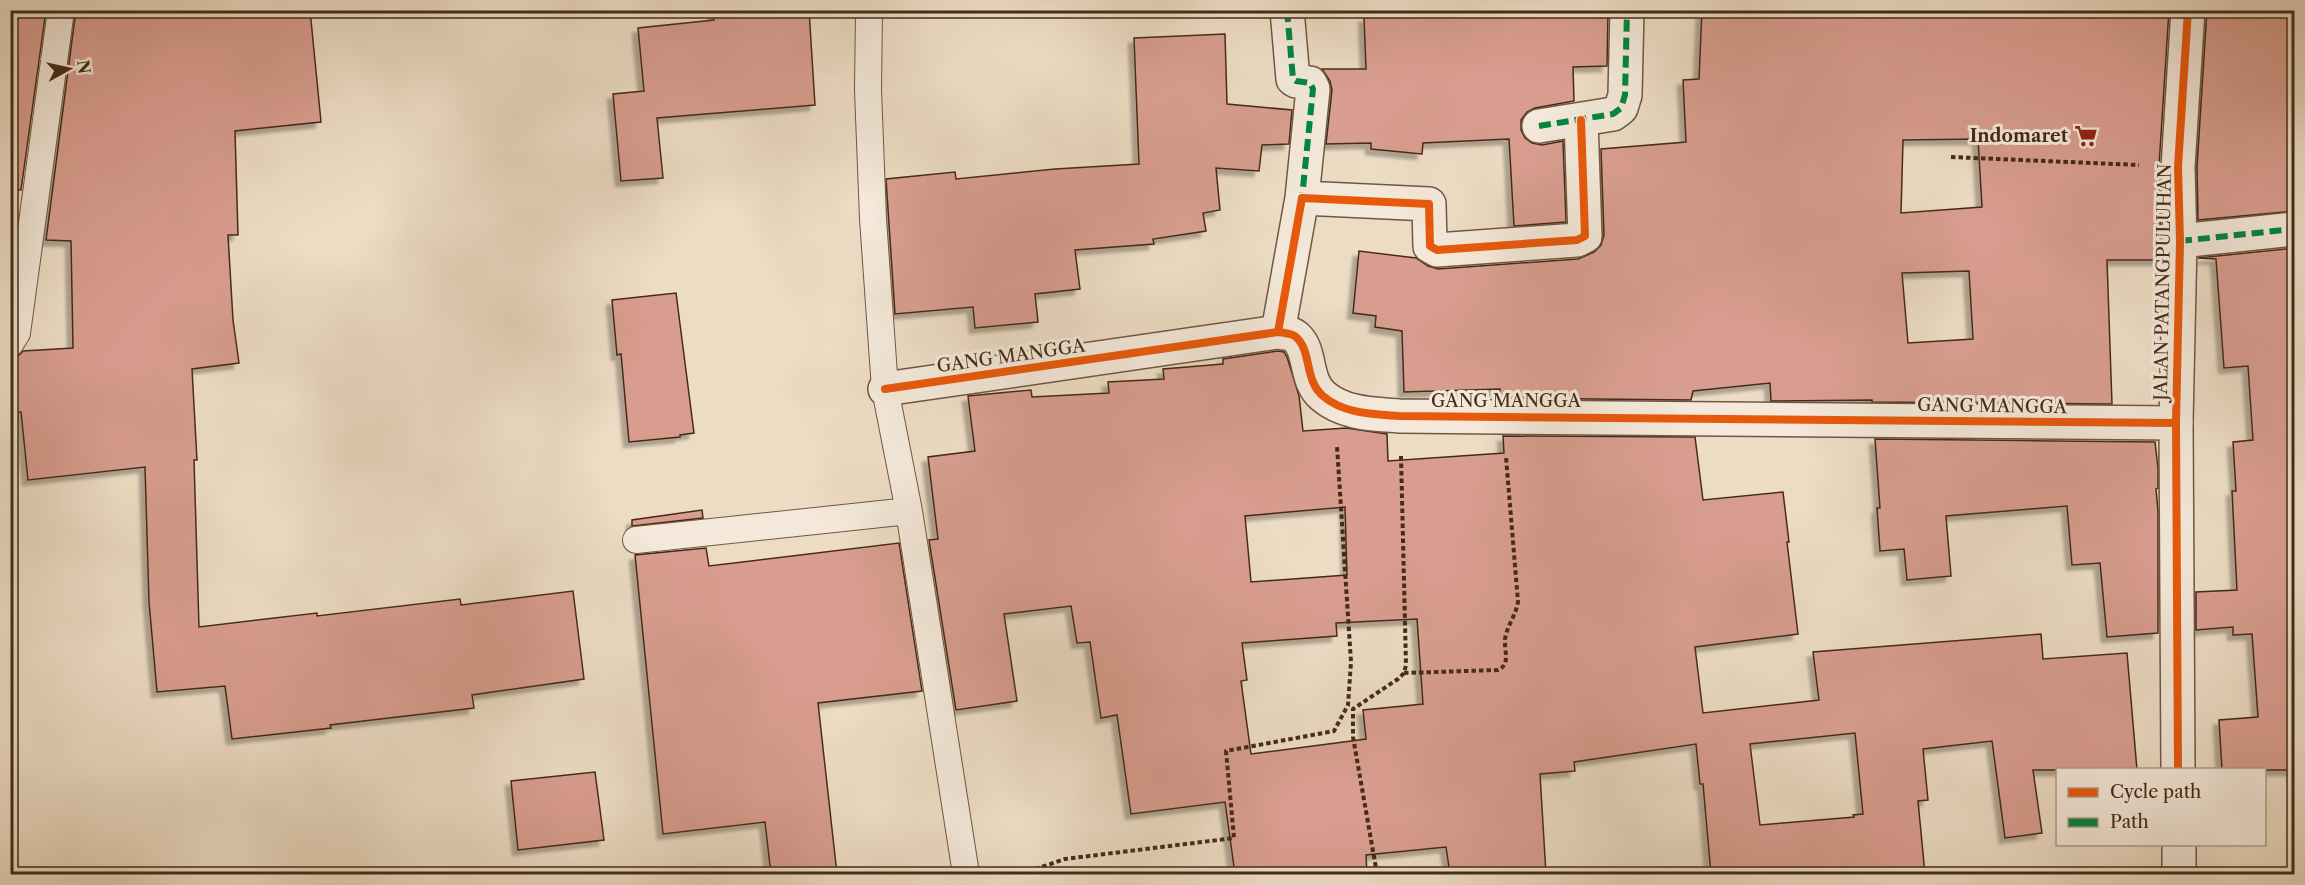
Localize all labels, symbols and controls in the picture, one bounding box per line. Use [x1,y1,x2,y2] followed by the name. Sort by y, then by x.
[39,39,99,99] north arrow
[73,59,95,75] text: N
[2073,123,2099,149] supermarket icon: Indomaret
[1970,125,2069,147] place label: Indomaret
[2150,163,2176,404] street label: JALAN PATANGPULUHAN
[935,335,1087,377] street label: GANG MANGGA
[1431,390,1582,412] street label: GANG MANGGA
[1917,394,2068,418] street label: GANG MANGGA
[2056,768,2266,846] legend
[2110,781,2201,803] text: Cycle path
[2110,811,2149,833] text: Path

